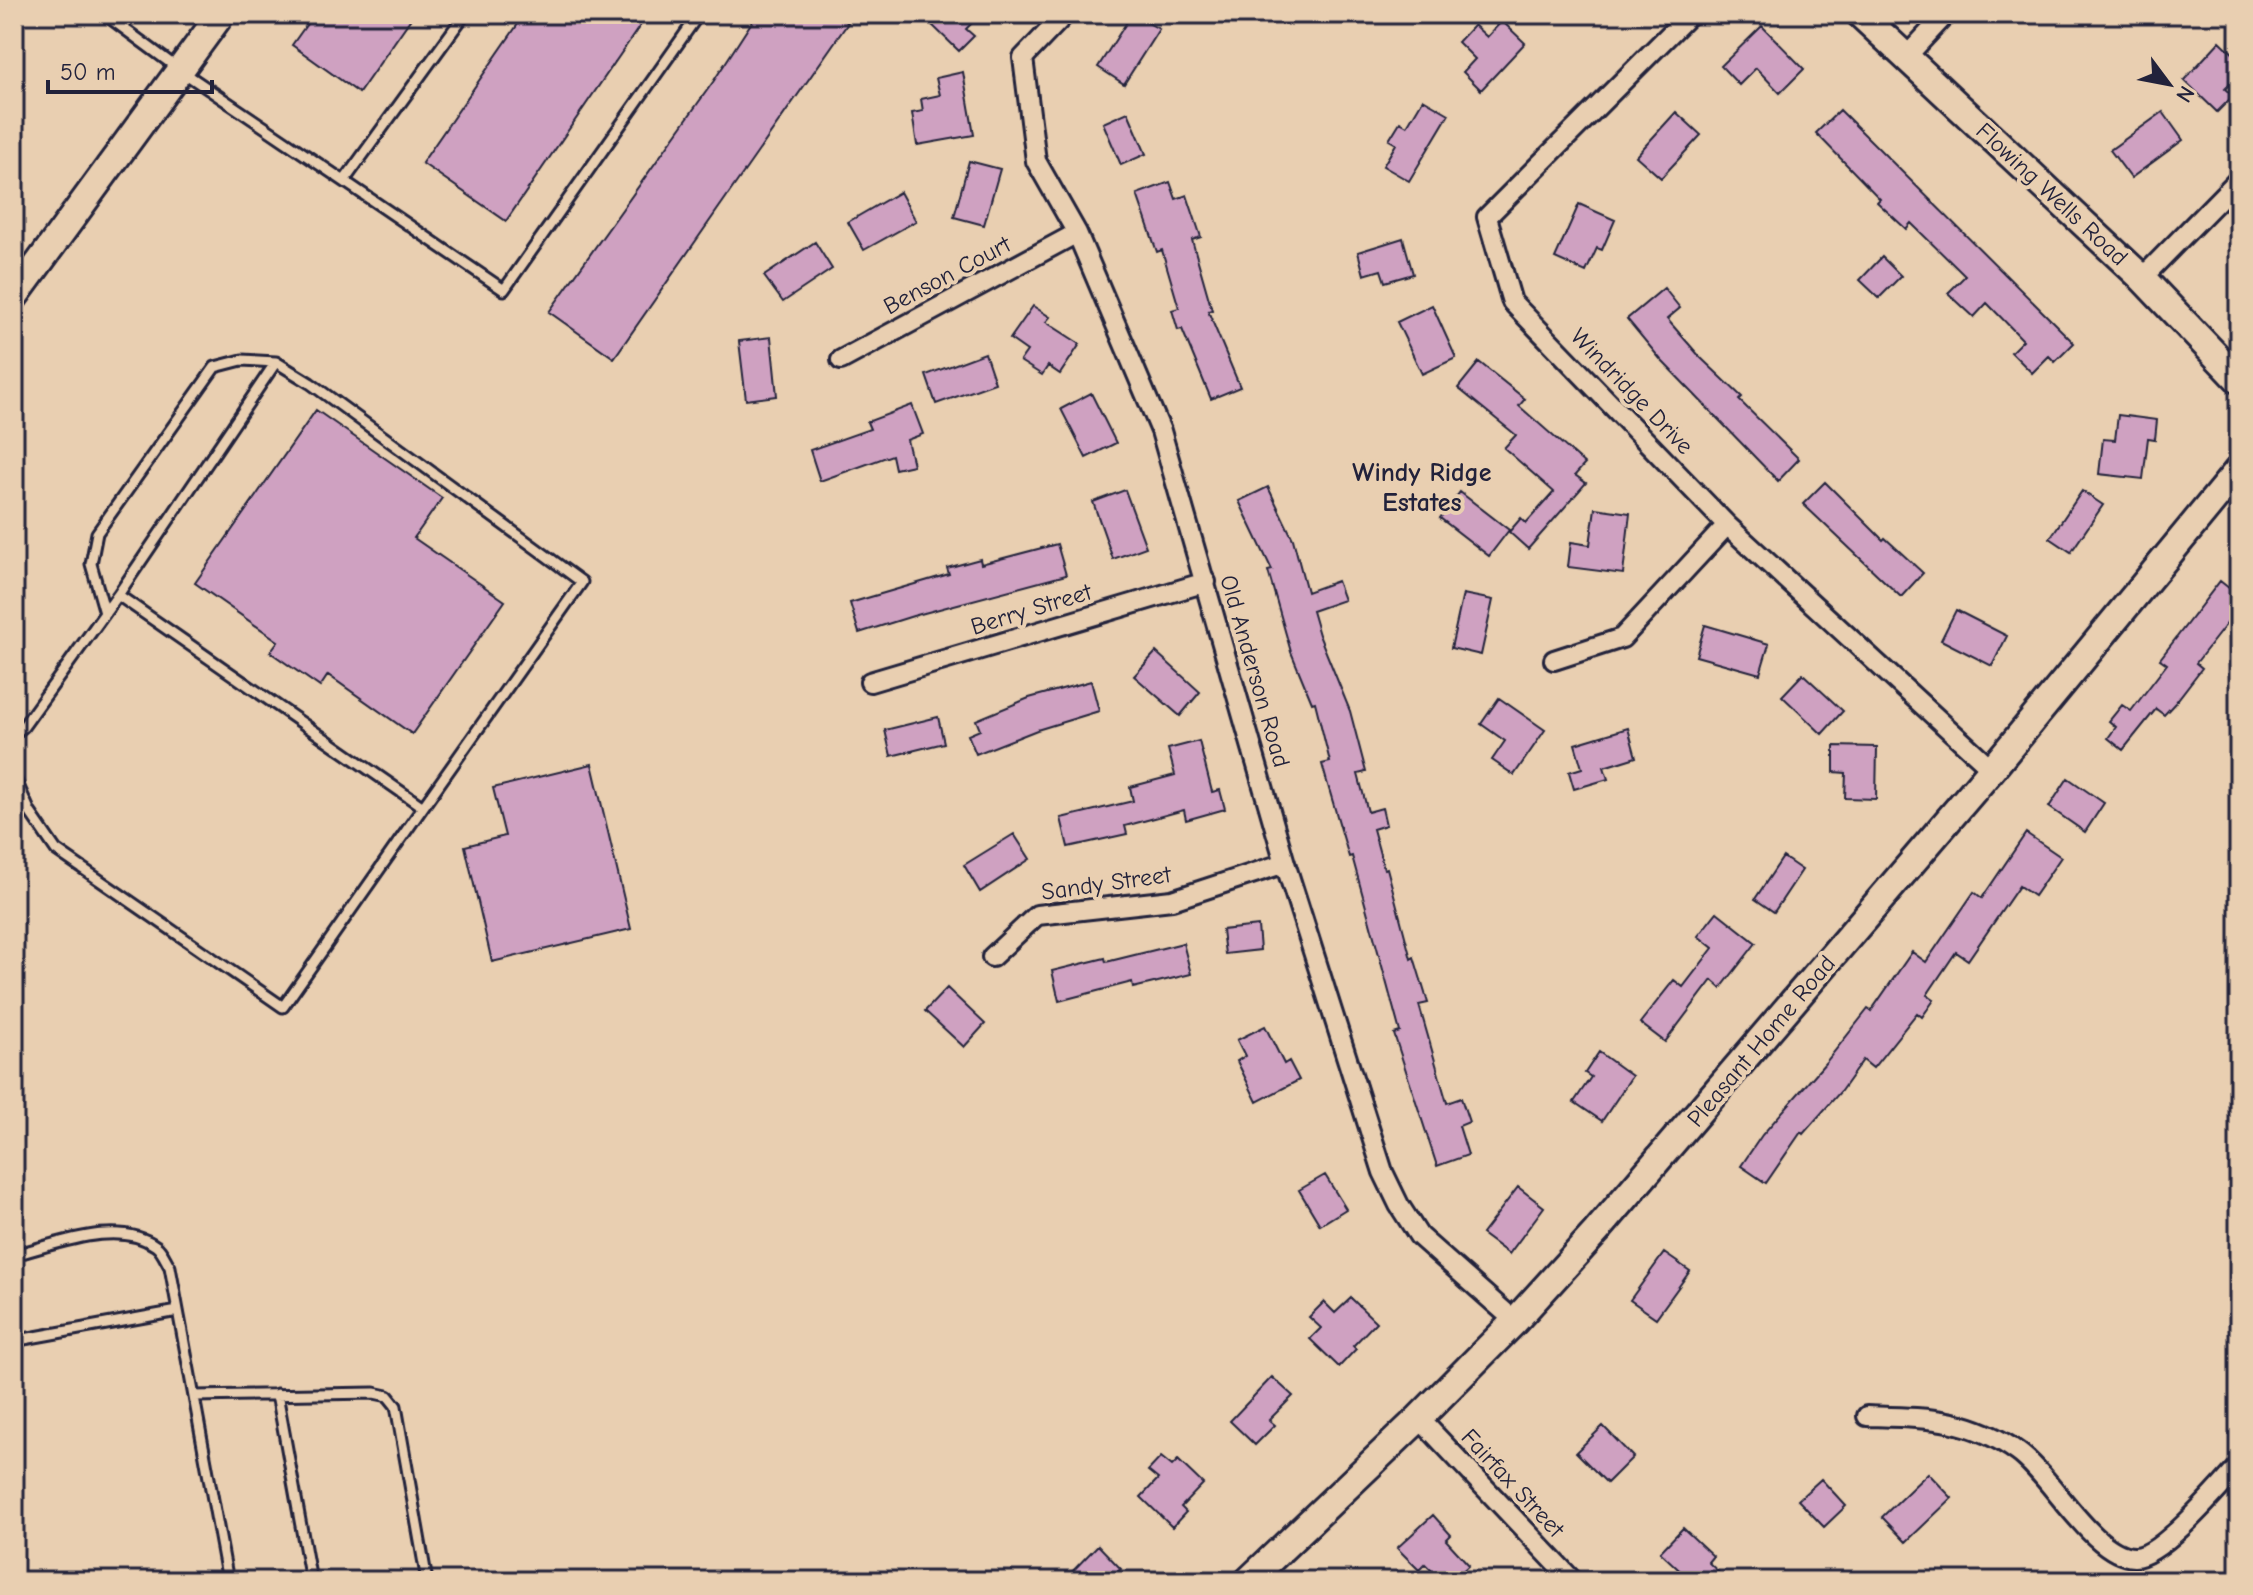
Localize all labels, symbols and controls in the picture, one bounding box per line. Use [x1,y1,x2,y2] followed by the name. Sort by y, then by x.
[48,44,212,94] scale bar
[2129,44,2209,124] north arrow
[60,58,116,86] text: 50 m
[2170,81,2200,107] text: N
[1970,117,2134,271] street label: Flowing Wells Road
[879,229,1016,320] street label: Benson Court
[1565,322,1699,460] street label: Windridge Drive
[1352,458,1492,518] district label: Windy Ridge Estates
[1214,572,1296,770] street label: Old Anderson Road
[967,577,1096,641] street label: Berry Street
[1039,860,1174,906] street label: Sandy Street
[1681,950,1841,1132] street label: Pleasant Home Road
[1456,1423,1571,1544] street label: Fairfax Street

